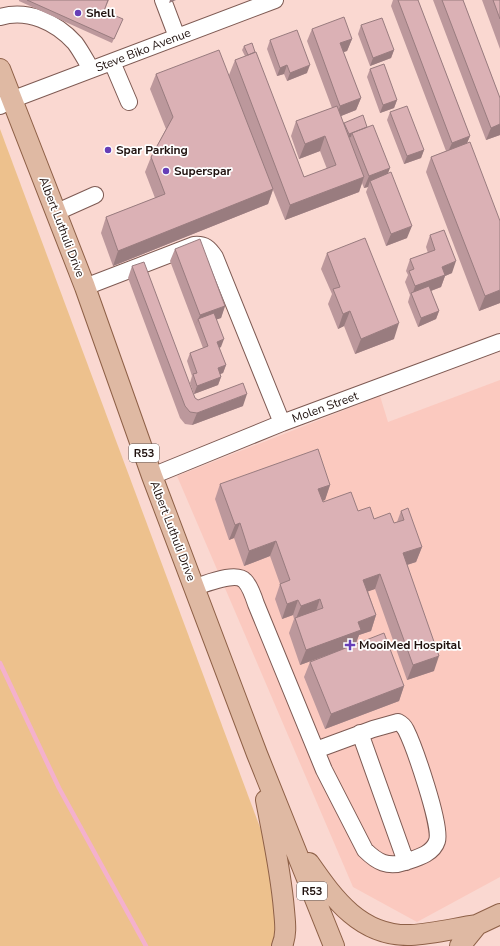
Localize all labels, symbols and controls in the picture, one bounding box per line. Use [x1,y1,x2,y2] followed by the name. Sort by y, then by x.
[86,5,115,21] place label: Shell
[73,8,83,18] marker: Shell
[93,24,193,76] street label: Steve Biko Avenue
[116,142,188,158] place label: Spar Parking
[103,145,113,155] marker: Spar Parking
[174,163,231,179] place label: Superspar
[161,166,171,176] marker: Superspar
[35,174,89,280] street label: Albert Luthuli Drive
[290,387,361,426] street label: Molen Street
[129,444,159,462] road number: R53
[146,478,200,584] street label: Albert Luthuli Drive
[359,637,461,653] place label: MooiMed Hospital
[344,639,356,651] marker: MooiMed Hospital
[297,882,327,900] road number: R53

